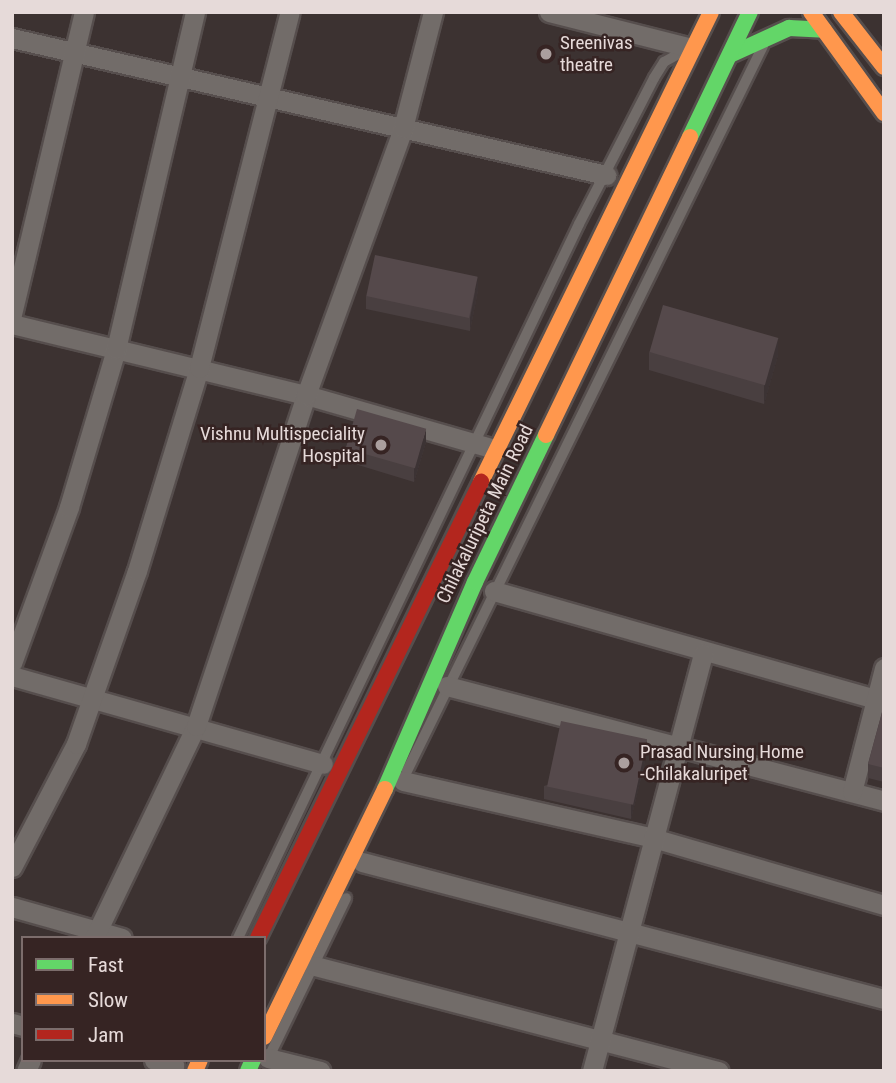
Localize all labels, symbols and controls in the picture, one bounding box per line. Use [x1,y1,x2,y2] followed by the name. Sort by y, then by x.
[560,32,633,76] place label: Sreenivas theatre
[538,46,554,62] marker: Sreenivas theatre
[432,421,538,607] street label: Chilakaluripeta Main Road
[200,423,365,467] place label: Vishnu Multispeciality Hospital
[371,435,391,455] marker: Vishnu Multispeciality Hospital
[640,741,804,785] place label: Prasad Nursing Home -Chilakaluripet
[614,753,634,773] marker: Prasad Nursing Home -Chilakaluripet
[21,936,266,1062] legend
[88,953,124,977] text: Fast
[88,988,128,1012] text: Slow
[88,1023,124,1047] text: Jam

